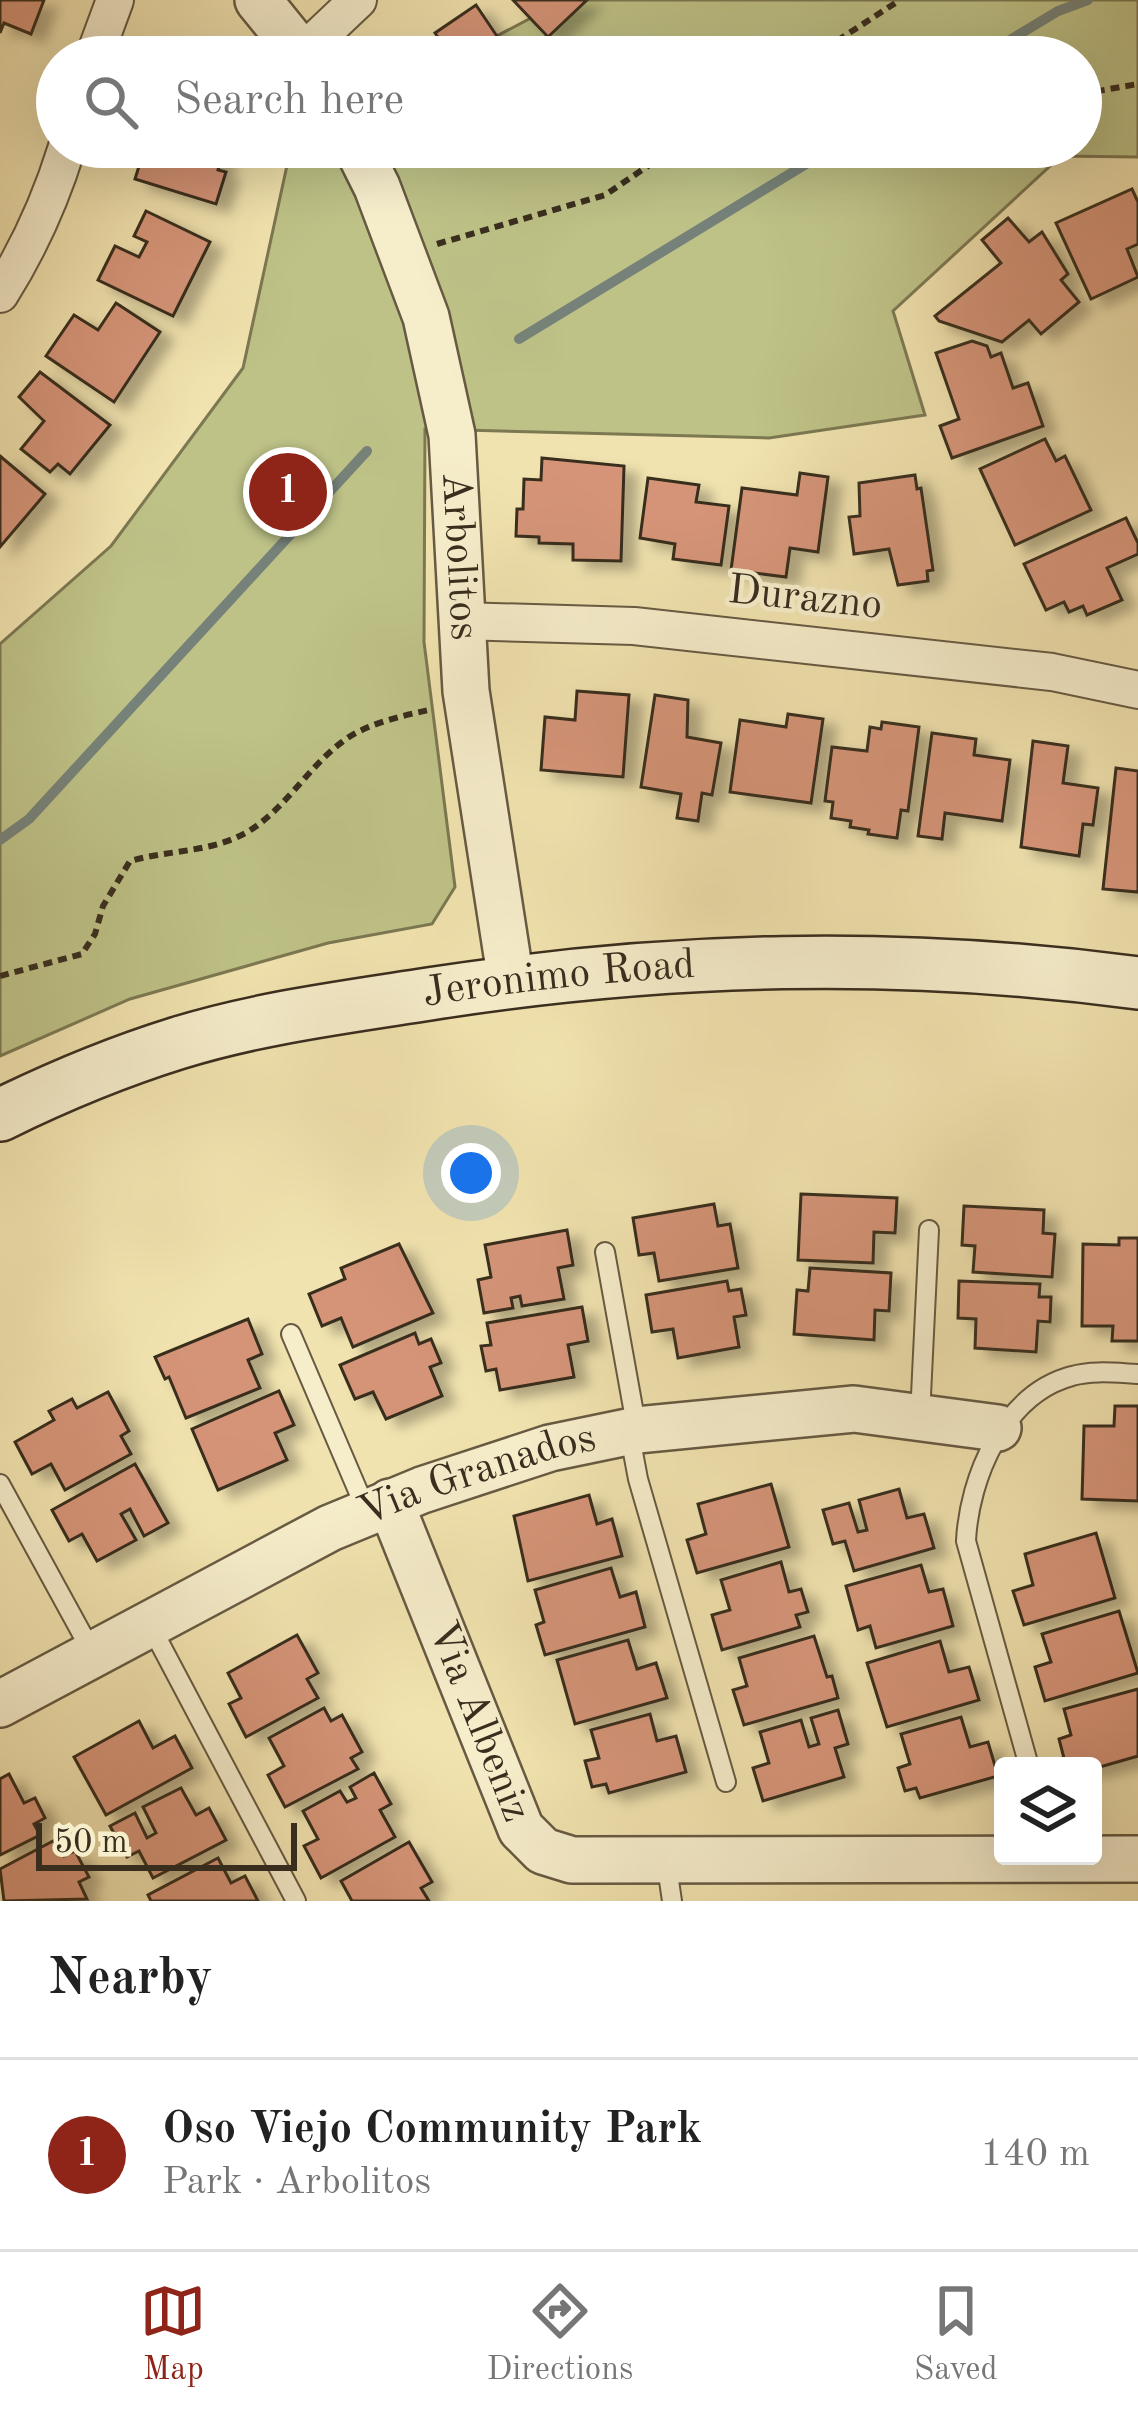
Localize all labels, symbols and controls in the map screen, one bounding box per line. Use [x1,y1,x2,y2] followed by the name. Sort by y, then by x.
[36,36,1102,168] search box
[78,69,144,135] icon: search
[174,79,404,124] text: Search here
[249,447,327,537] pin: 1
[433,471,484,641] street label: Arbolitos
[726,570,884,628] street label: Durazno
[420,945,696,1016] street label: Jeronimo Road
[441,1143,501,1203] your location
[353,1418,600,1535] street label: Via Granados
[419,1616,537,1828] street label: Via Albeniz
[994,1757,1102,1865] map controls
[994,1757,1102,1865] button: layers
[36,1817,297,1870] scale bar
[54,1827,128,1860] text: 50 m
[48,1954,213,2005] text: Nearby
[162,2108,702,2153] text: Oso Viejo Community Park
[76,2135,98,2174] text: 1
[980,2135,1090,2174] text: 140 m
[162,2163,431,2202] text: Park · Arbolitos
[140,2278,206,2391] tab: Map
[487,2278,633,2391] tab: Directions
[914,2278,998,2391] tab: Saved

